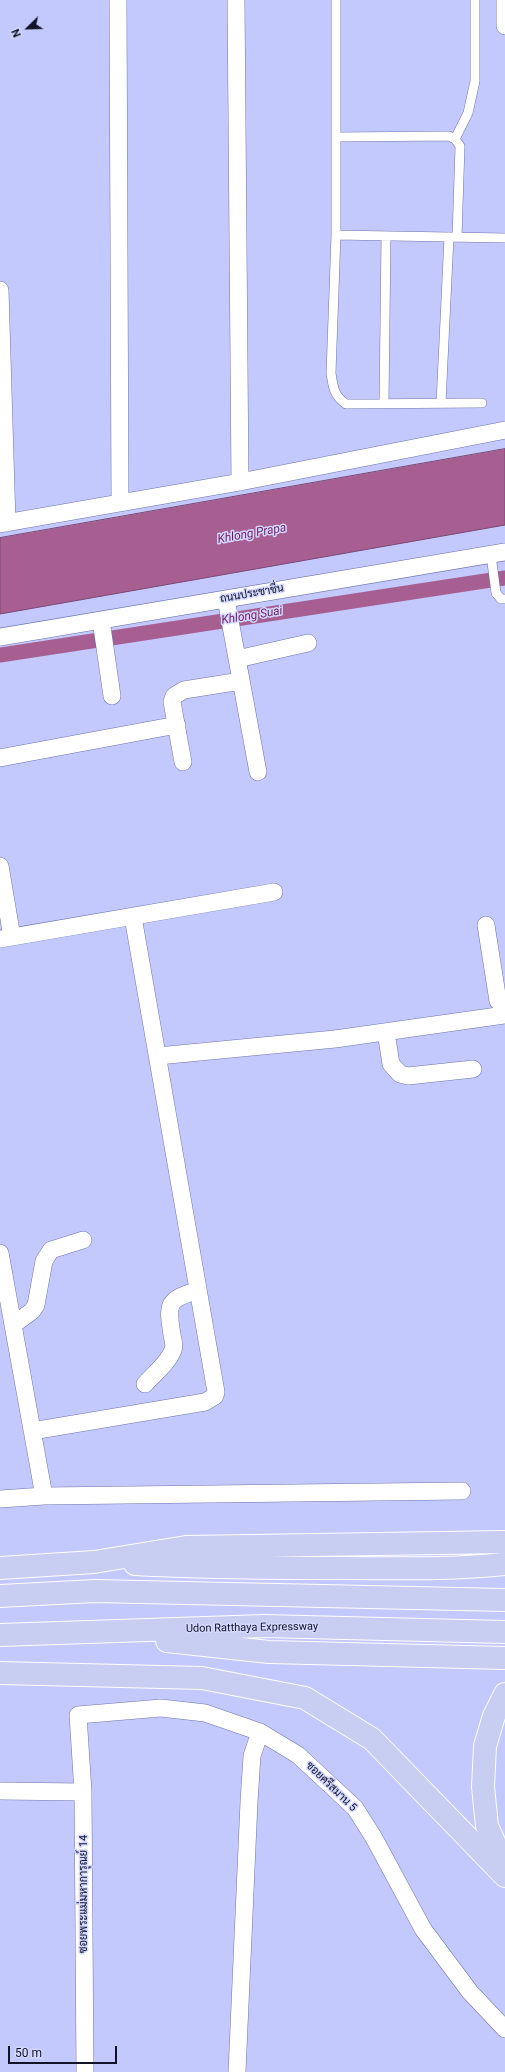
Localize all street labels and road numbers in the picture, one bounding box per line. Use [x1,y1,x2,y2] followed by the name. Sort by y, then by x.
[219,582,285,606] street label: ถนนประชาชื่น
[186,1620,318,1636] street label: Udon Ratthaya Expressway
[303,1759,359,1815] street label: ซอยศรีสมาน 5
[77,1835,91,1953] street label: ซอยพระแม่มหาการุณย์ 14

